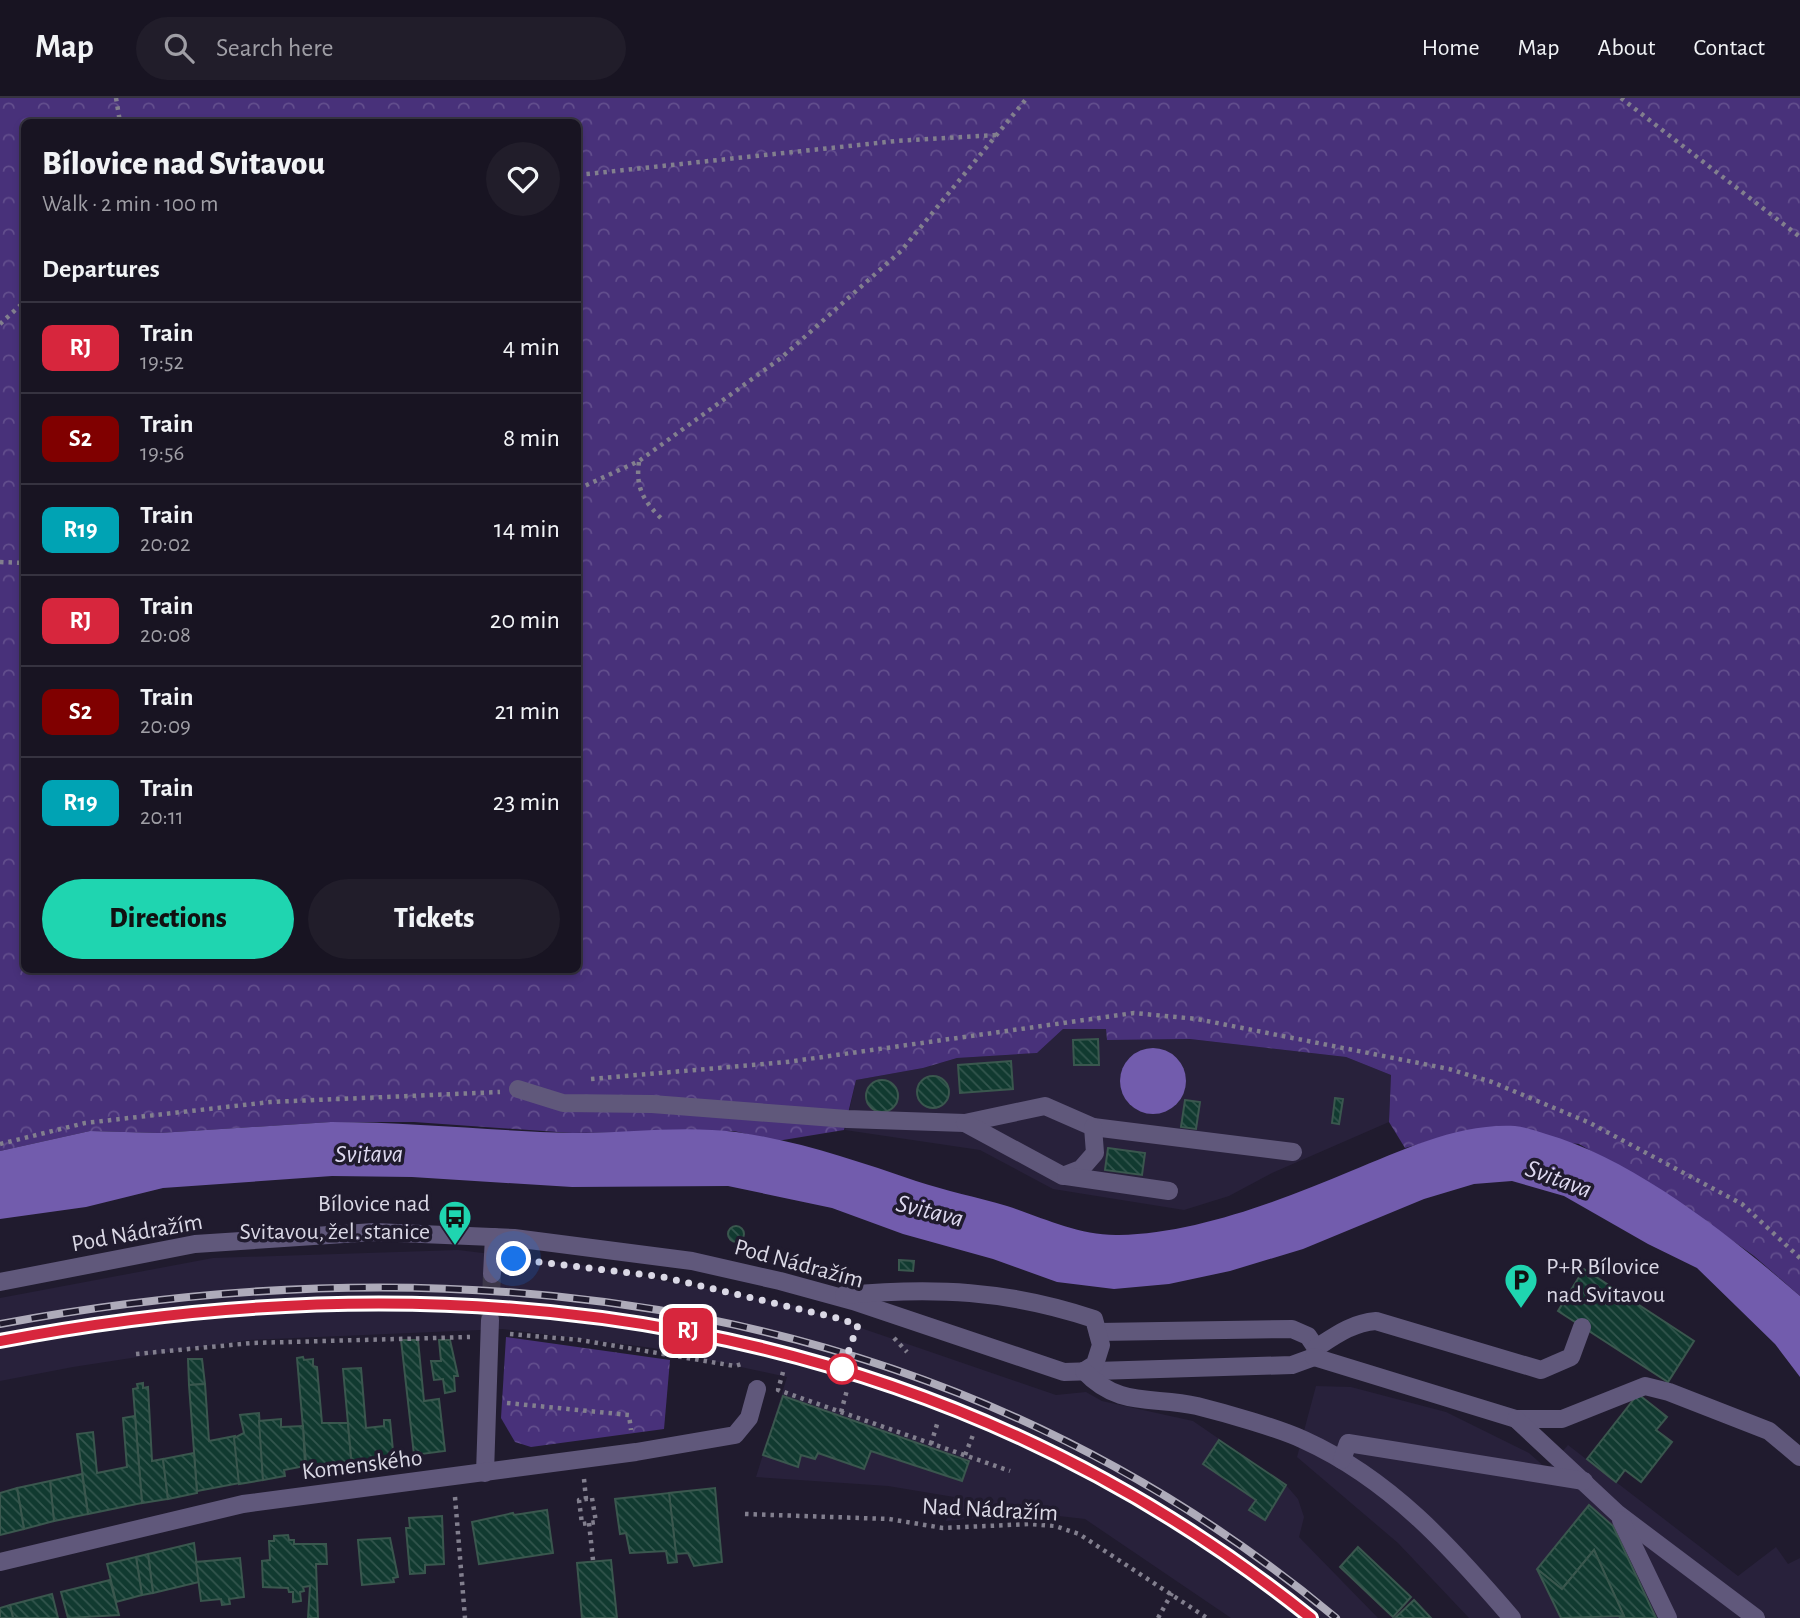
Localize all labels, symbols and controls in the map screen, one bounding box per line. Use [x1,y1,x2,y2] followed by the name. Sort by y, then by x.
[136,17,626,80] search box
[160,29,198,67] icon: search
[35,31,94,64] text: Map
[216,35,334,61] text: Search here
[1422,36,1480,60] text: Home
[1518,36,1560,60] text: Map
[1598,36,1655,60] text: About
[1693,36,1765,60] text: Contact
[486,142,560,216] button: heart
[42,148,325,181] text: Bílovice nad Svitavou
[42,193,218,216] text: Walk · 2 min · 100 m
[42,256,160,282] text: Departures
[140,320,193,346] text: Train
[503,334,560,360] text: 4 min
[69,336,92,360] text: RJ
[140,351,184,374] text: 19:52
[140,411,193,437] text: Train
[503,425,560,451] text: 8 min
[69,427,92,451] text: S2
[140,442,184,465] text: 19:56
[140,502,193,528] text: Train
[494,516,560,542] text: 14 min
[63,518,98,542] text: R19
[140,533,191,556] text: 20:02
[140,593,193,619] text: Train
[490,607,560,633] text: 20 min
[69,609,92,633] text: RJ
[140,624,191,647] text: 20:08
[140,684,193,710] text: Train
[494,698,560,724] text: 21 min
[69,700,92,724] text: S2
[140,715,191,738] text: 20:09
[140,775,193,801] text: Train
[493,789,560,815] text: 23 min
[63,791,98,815] text: R19
[140,806,184,829] text: 20:11
[42,879,294,959] button: Directions
[308,879,560,959] button: Tickets
[335,1141,403,1167] water label: Svitava
[1522,1155,1595,1203] water label: Svitava
[893,1190,966,1232] water label: Svitava
[240,1192,430,1244] place label: Bílovice nad Svitavou, žel. stanice
[436,1198,474,1247] bus stop icon: Bílovice nad Svitavou, žel. stanice
[70,1210,205,1256] street label: Pod Nádražím
[732,1235,866,1293] street label: Pod Nádražím
[496,1241,531,1276] your location
[1546,1255,1665,1307] place label: P+R Bílovice nad Svitavou
[1502,1261,1540,1310] parking icon: P+R Bílovice nad Svitavou
[656,1308,720,1354] line badge: RJ
[677,1319,699,1343] text: RJ
[827,1354,857,1384] unlabelled marker
[300,1446,424,1484] street label: Komenského
[921,1494,1059,1526] street label: Nad Nádražím

